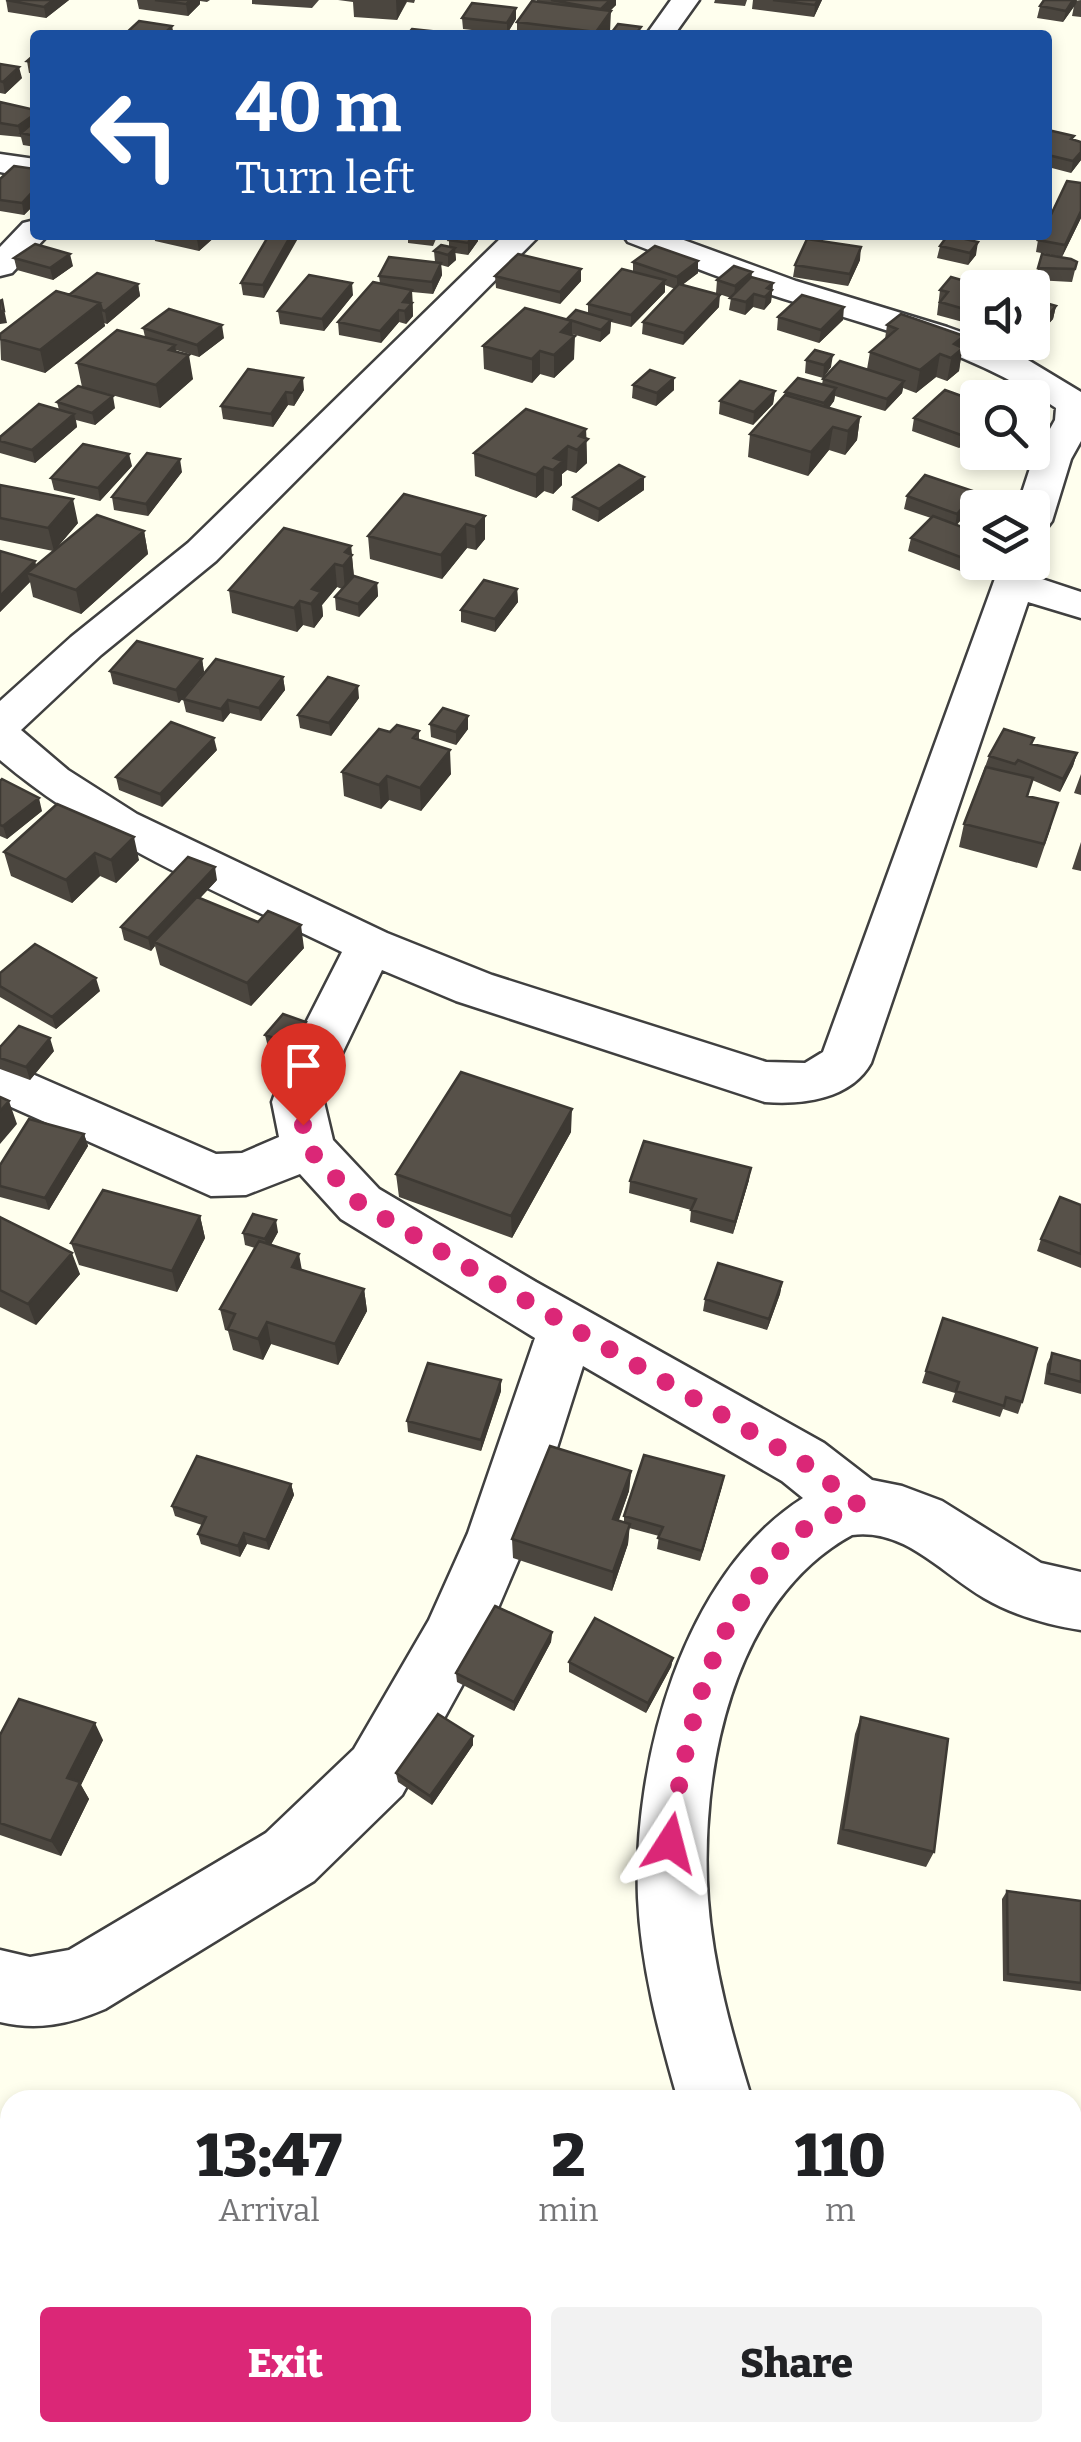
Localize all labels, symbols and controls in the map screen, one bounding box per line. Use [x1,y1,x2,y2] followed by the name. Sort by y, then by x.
[235,66,401,150] text: 40 m
[70,70,200,200] icon: left
[235,151,415,205] text: Turn left
[960,270,1050,580] map controls
[960,270,1050,360] button: sound
[960,380,1050,470] button: search
[960,490,1050,580] button: layers
[261,1023,346,1126] pin
[276,1038,331,1093] icon: arrive
[618,1791,722,1895] position arrow
[196,2120,342,2192] text: 13:47
[551,2120,586,2192] text: 2
[795,2120,886,2192] text: 110
[218,2191,320,2229] text: Arrival
[538,2191,599,2229] text: min
[825,2191,856,2229] text: m
[40,2307,531,2422] button: Exit
[551,2307,1042,2422] button: Share

